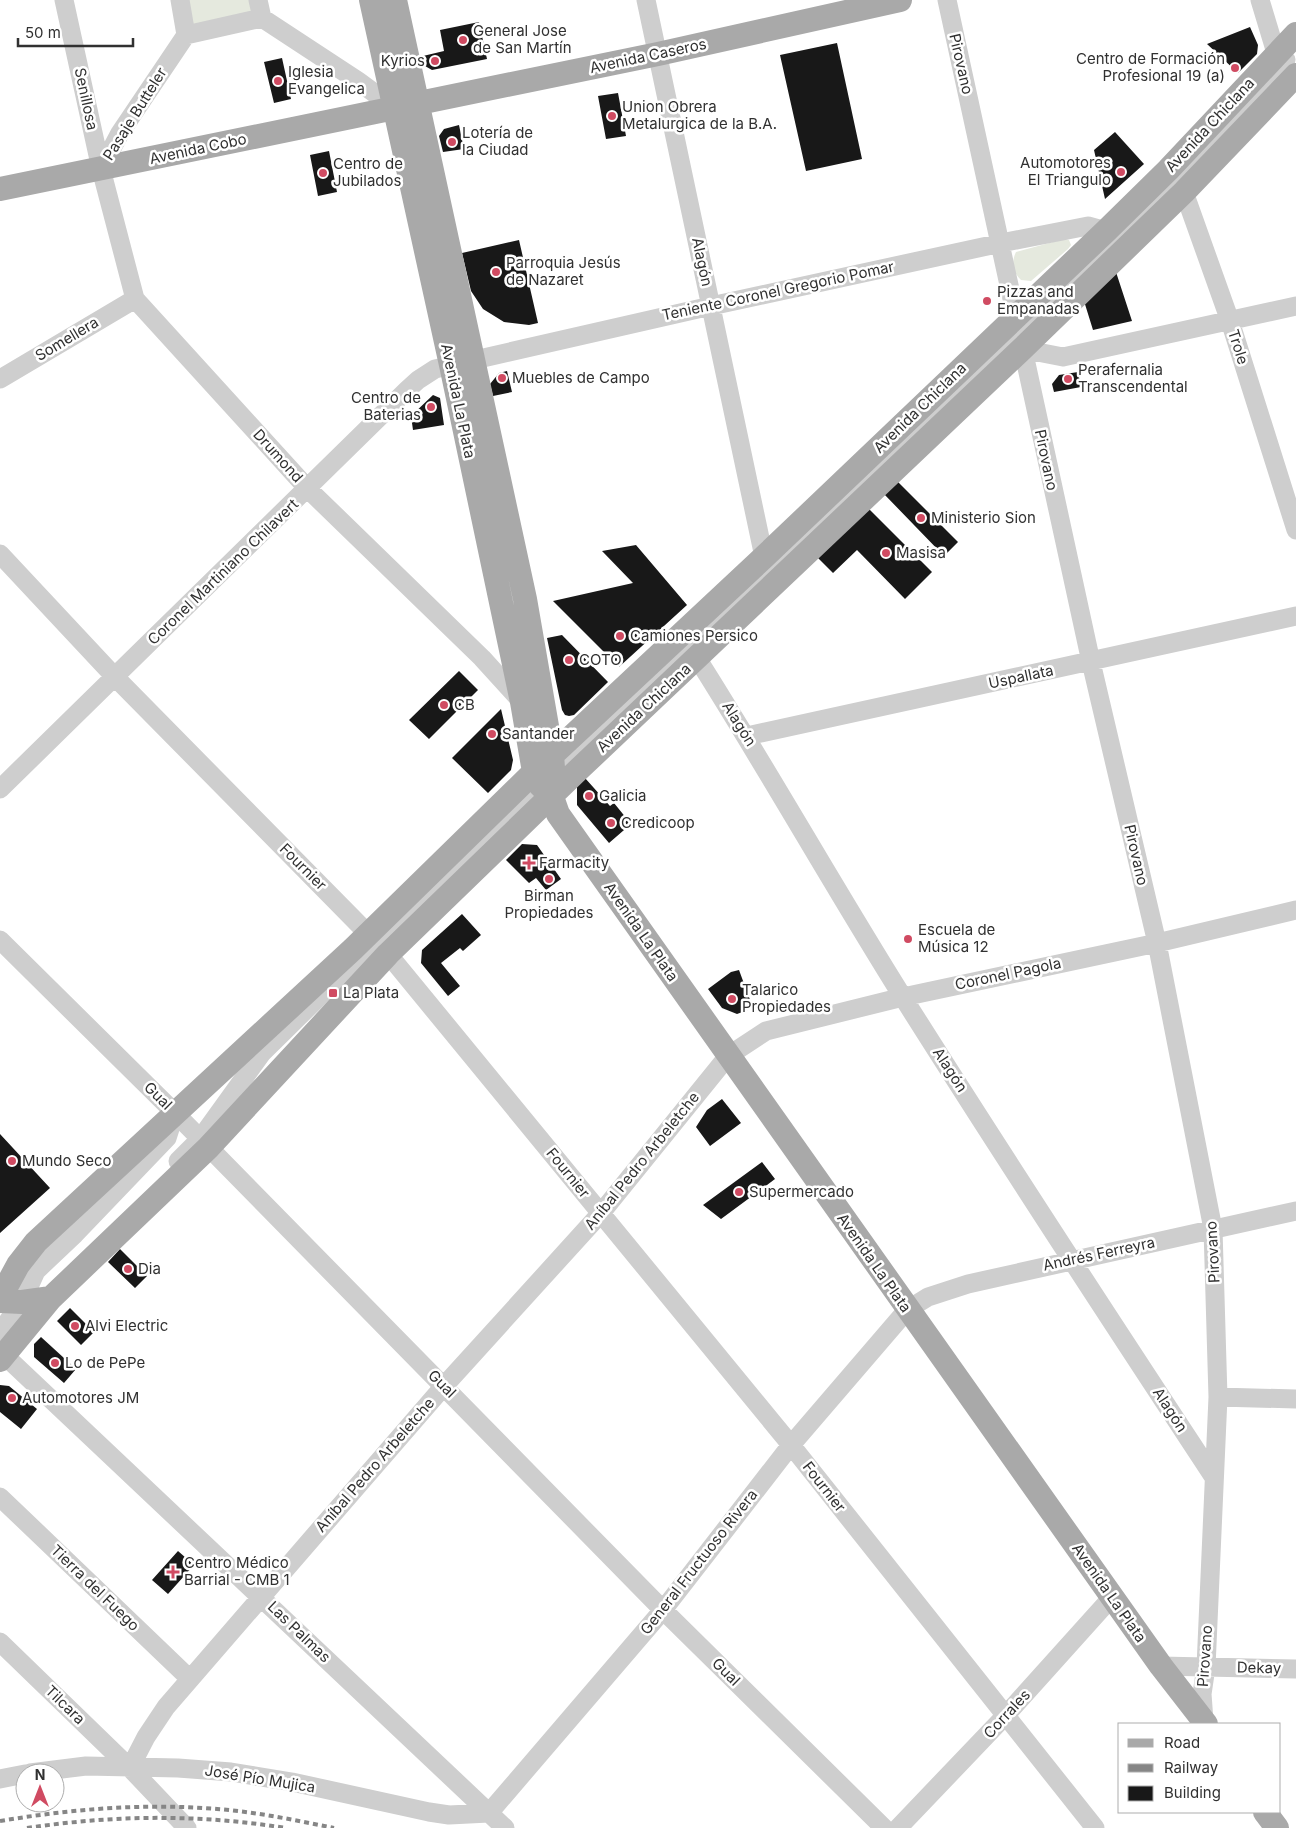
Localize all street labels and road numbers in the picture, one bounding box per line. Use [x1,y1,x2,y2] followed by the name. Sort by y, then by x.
[945,32,978,96] street label: Pirovano
[588,34,708,77] street label: Avenida Caseros
[99,64,171,164] street label: Pasaje Butteler
[71,66,102,132] street label: Senillosa
[1161,74,1258,176] street label: Avenida Chiclana
[148,129,248,168] street label: Avenida Cobo
[688,236,717,288] street label: Alagón
[660,257,896,324] street label: Teniente Coronel Gregorio Pomar
[32,312,102,365] street label: Somellera
[1224,327,1253,367] street label: Trole
[437,342,480,460] street label: Avenida La Plata
[869,358,970,457] street label: Avenida Chiclana
[249,425,307,486] street label: Drumond
[1031,428,1062,492] street label: Pirovano
[143,495,302,649] street label: Coronel Martiniano Chilavert
[593,659,695,756] street label: Avenida Chiclana
[987,660,1055,693] street label: Uspallata
[718,698,761,750] street label: Alagón
[1120,823,1153,887] street label: Pirovano
[276,839,331,894] street label: Fournier
[600,878,683,985] street label: Avenida La Plata
[953,953,1063,994] street label: Coronel Pagola
[929,1044,972,1096] street label: Alagón
[140,1078,176,1114] street label: Gual
[580,1088,703,1233] street label: Aníbal Pedro Arbeletche
[542,1144,595,1202] street label: Fournier
[833,1209,916,1316] street label: Avenida La Plata
[1201,1221,1224,1283] street label: Pirovano
[1041,1232,1157,1275] street label: Andrés Ferreyra
[424,1366,460,1402] street label: Gual
[1149,1384,1192,1436] street label: Alagón
[311,1394,438,1536] street label: Aníbal Pedro Arbeletche
[799,1458,850,1516] street label: Fournier
[636,1485,761,1638] street label: General Fructuoso Rivera
[1068,1539,1151,1646] street label: Avenida La Plata
[47,1540,144,1635] street label: Tierra del Fuego
[264,1597,335,1666] street label: Las Palmas
[1193,1624,1216,1688] street label: Pirovano
[708,1654,744,1690] street label: Gual
[1237,1658,1282,1677] street label: Dekay
[41,1681,89,1728] street label: Tilcara
[979,1685,1034,1742] street label: Corrales
[203,1760,317,1797] street label: José Pío Mujica

